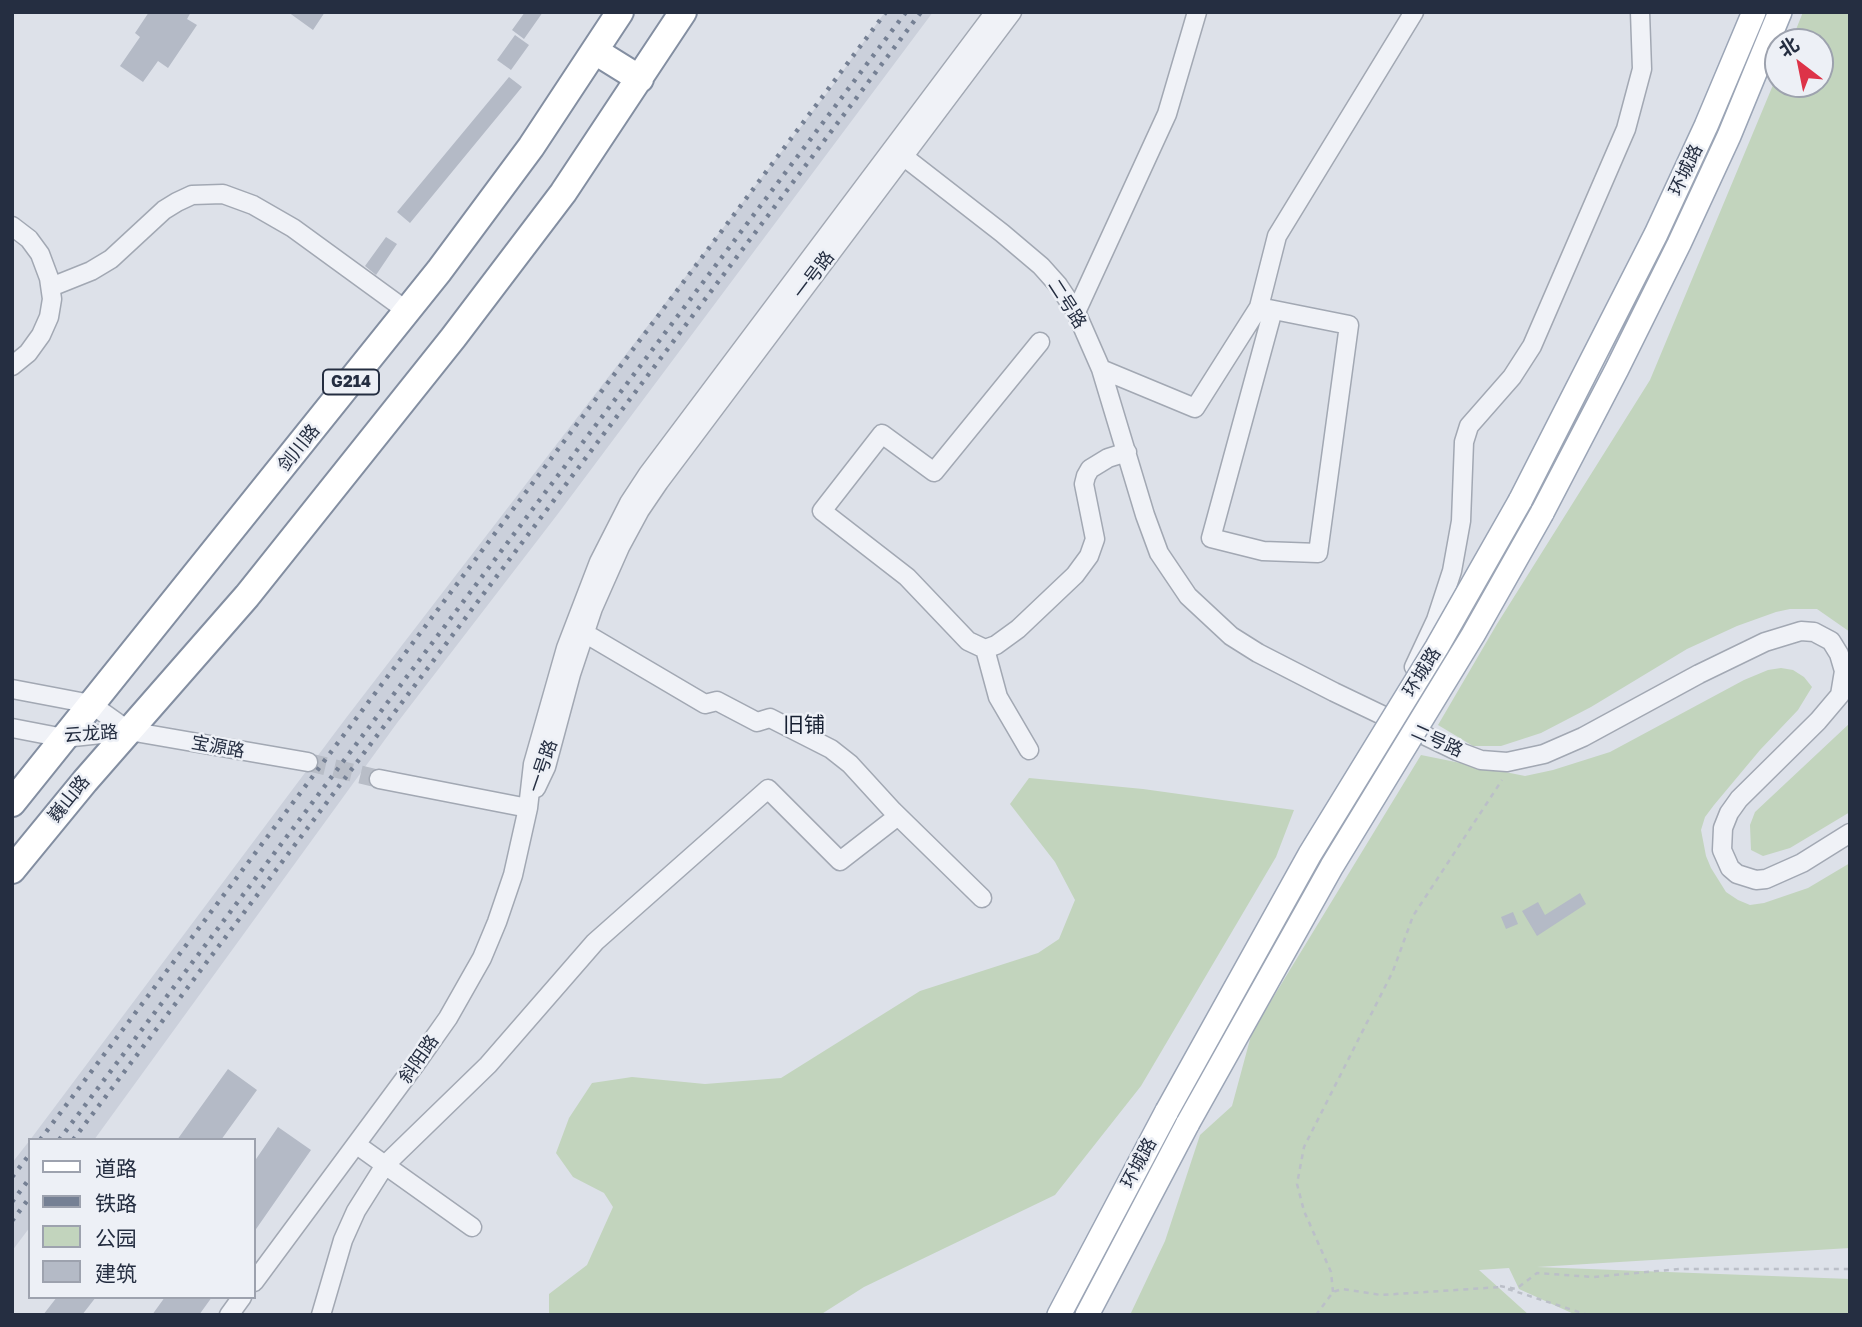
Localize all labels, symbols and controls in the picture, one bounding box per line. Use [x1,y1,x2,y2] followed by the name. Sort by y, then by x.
[1764,28,1834,98] north arrow
[1775,32,1803,61] text: 北
[1665,141,1707,199] street label: 环城路
[789,247,839,303] street label: 一号路
[1043,275,1091,333] street label: 二号路
[323,370,379,394] road number: G214
[274,420,324,476] street label: 剑川路
[1399,643,1445,701] street label: 环城路
[783,712,825,738] district label: 旧铺
[1408,720,1466,762] street label: 二号路
[63,721,119,747] street label: 云龙路
[190,732,246,762] street label: 宝源路
[524,737,562,795] street label: 一号路
[44,771,94,827] street label: 巍山路
[395,1031,443,1087] street label: 斜阳路
[1117,1134,1161,1192] street label: 环城路
[28,1138,256,1299] legend
[95,1155,137,1181] text: 道路
[95,1190,137,1216] text: 铁路
[95,1225,137,1251] text: 公园
[95,1260,137,1286] text: 建筑

